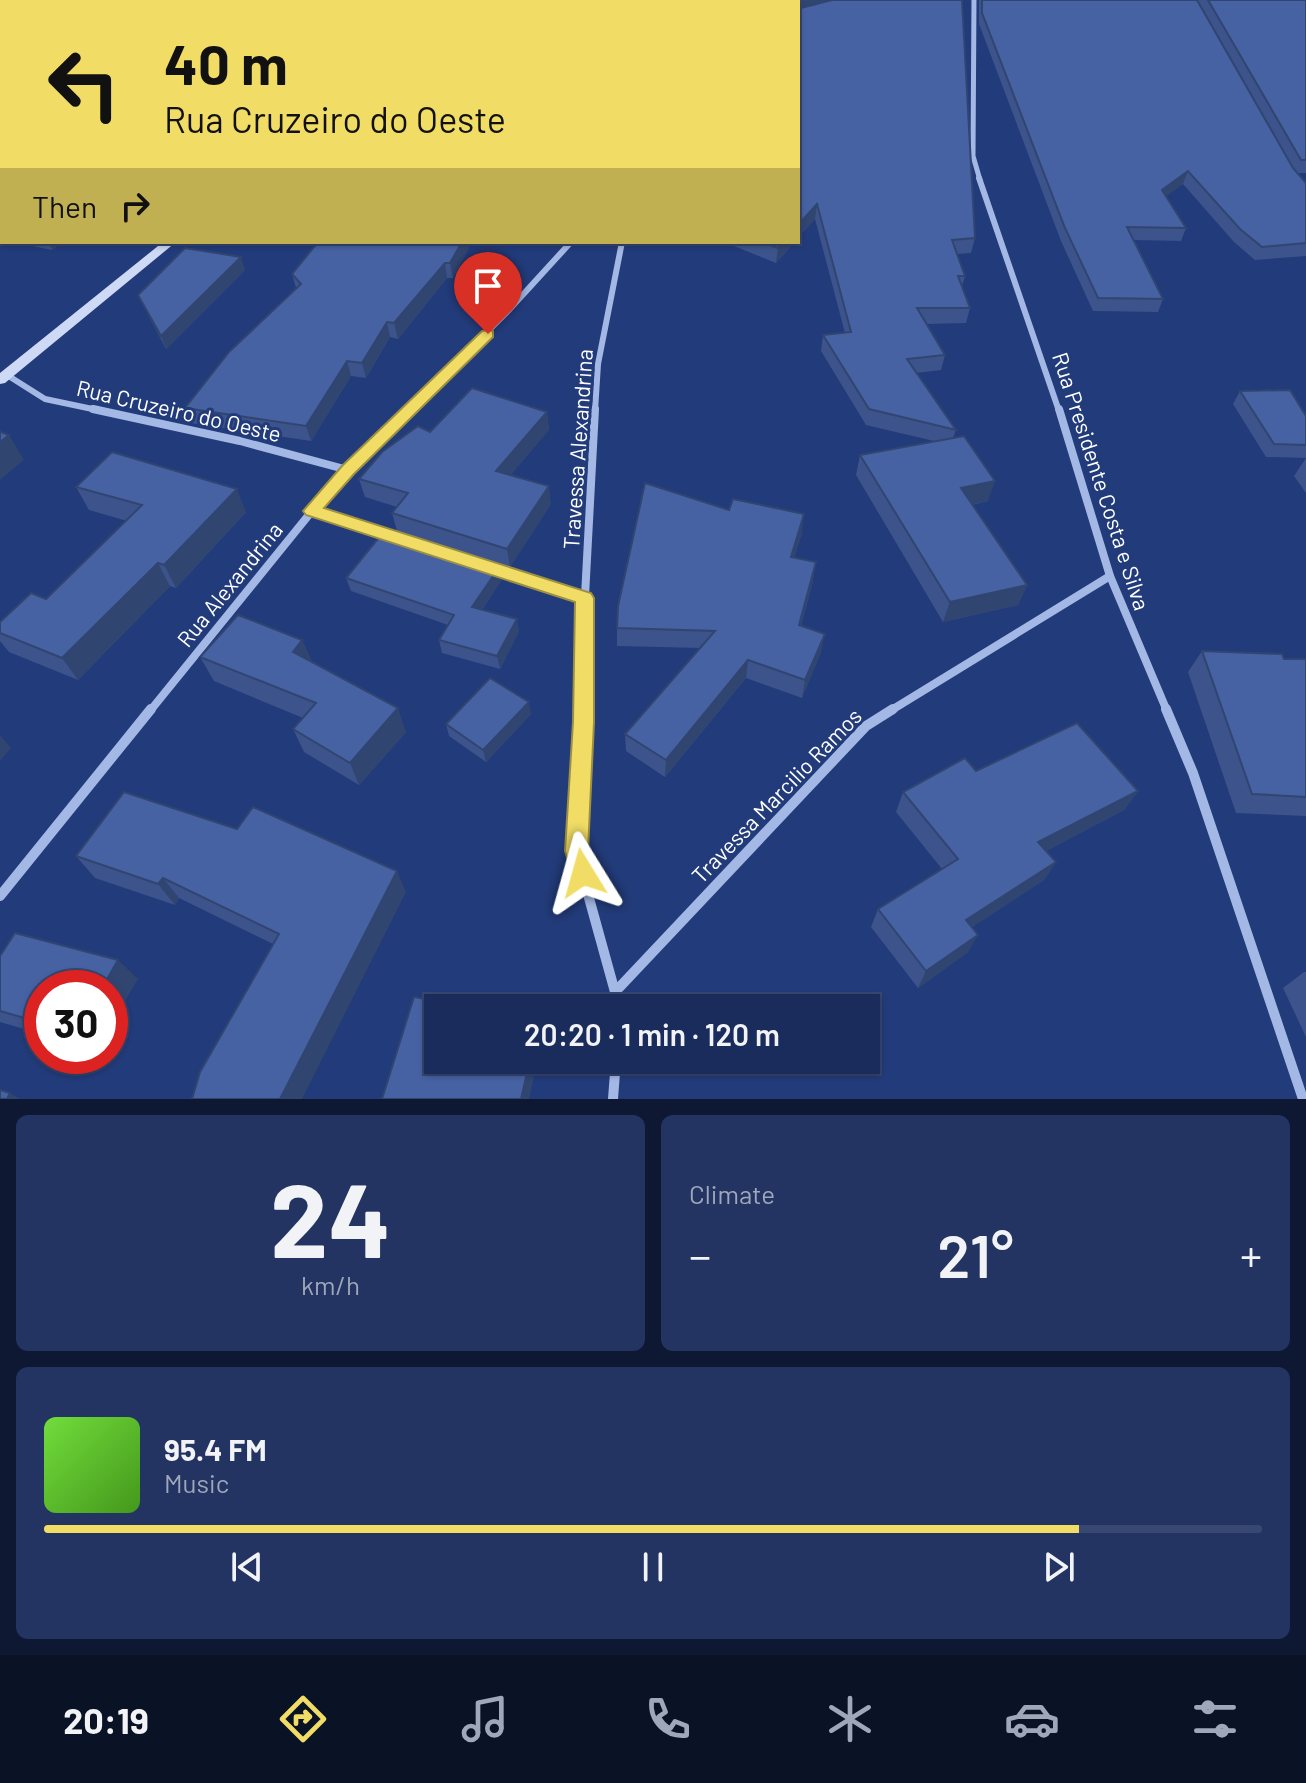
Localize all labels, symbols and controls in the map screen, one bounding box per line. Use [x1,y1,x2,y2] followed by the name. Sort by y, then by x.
[164,29,288,96] text: 40 m
[32,32,136,136] icon: left
[164,97,506,140] text: Rua Cruzeiro do Oeste
[113,184,157,228] icon: right
[32,188,97,224] text: Then
[454,252,522,334] pin
[466,264,510,308] icon: arrive
[557,348,597,550] street label: Travessa Alexandrina
[1048,349,1156,613] street label: Rua Presidente Costa e Silva
[74,374,284,446] street label: Rua Cruzeiro do Oeste
[171,516,287,652] street label: Rua Alexandrina
[686,702,866,888] street label: Travessa Marcilio Ramos
[541,831,625,915] position arrow
[24,970,128,1074] speed limit sign: 30
[524,1016,780,1052] text: 20:20 · 1 min · 120 m
[270,1154,391,1279] text: 24
[689,1178,775,1209] text: Climate
[937,1218,1014,1290] text: 21°
[689,1228,711,1281] text: −
[1240,1228,1262,1281] text: +
[301,1269,360,1300] text: km/h
[164,1431,267,1467] text: 95.4 FM
[164,1467,229,1498] text: Music
[225,1545,269,1589] icon: previous
[631,1545,675,1589] icon: pause
[1037,1545,1081,1589] icon: next
[275,1691,331,1747] icon: directions
[457,1691,513,1747] icon: music
[640,1691,696,1747] icon: phone
[822,1691,878,1747] icon: climate
[1004,1691,1060,1747] icon: car
[1187,1691,1243,1747] icon: filters
[63,1698,149,1741] text: 20:19

